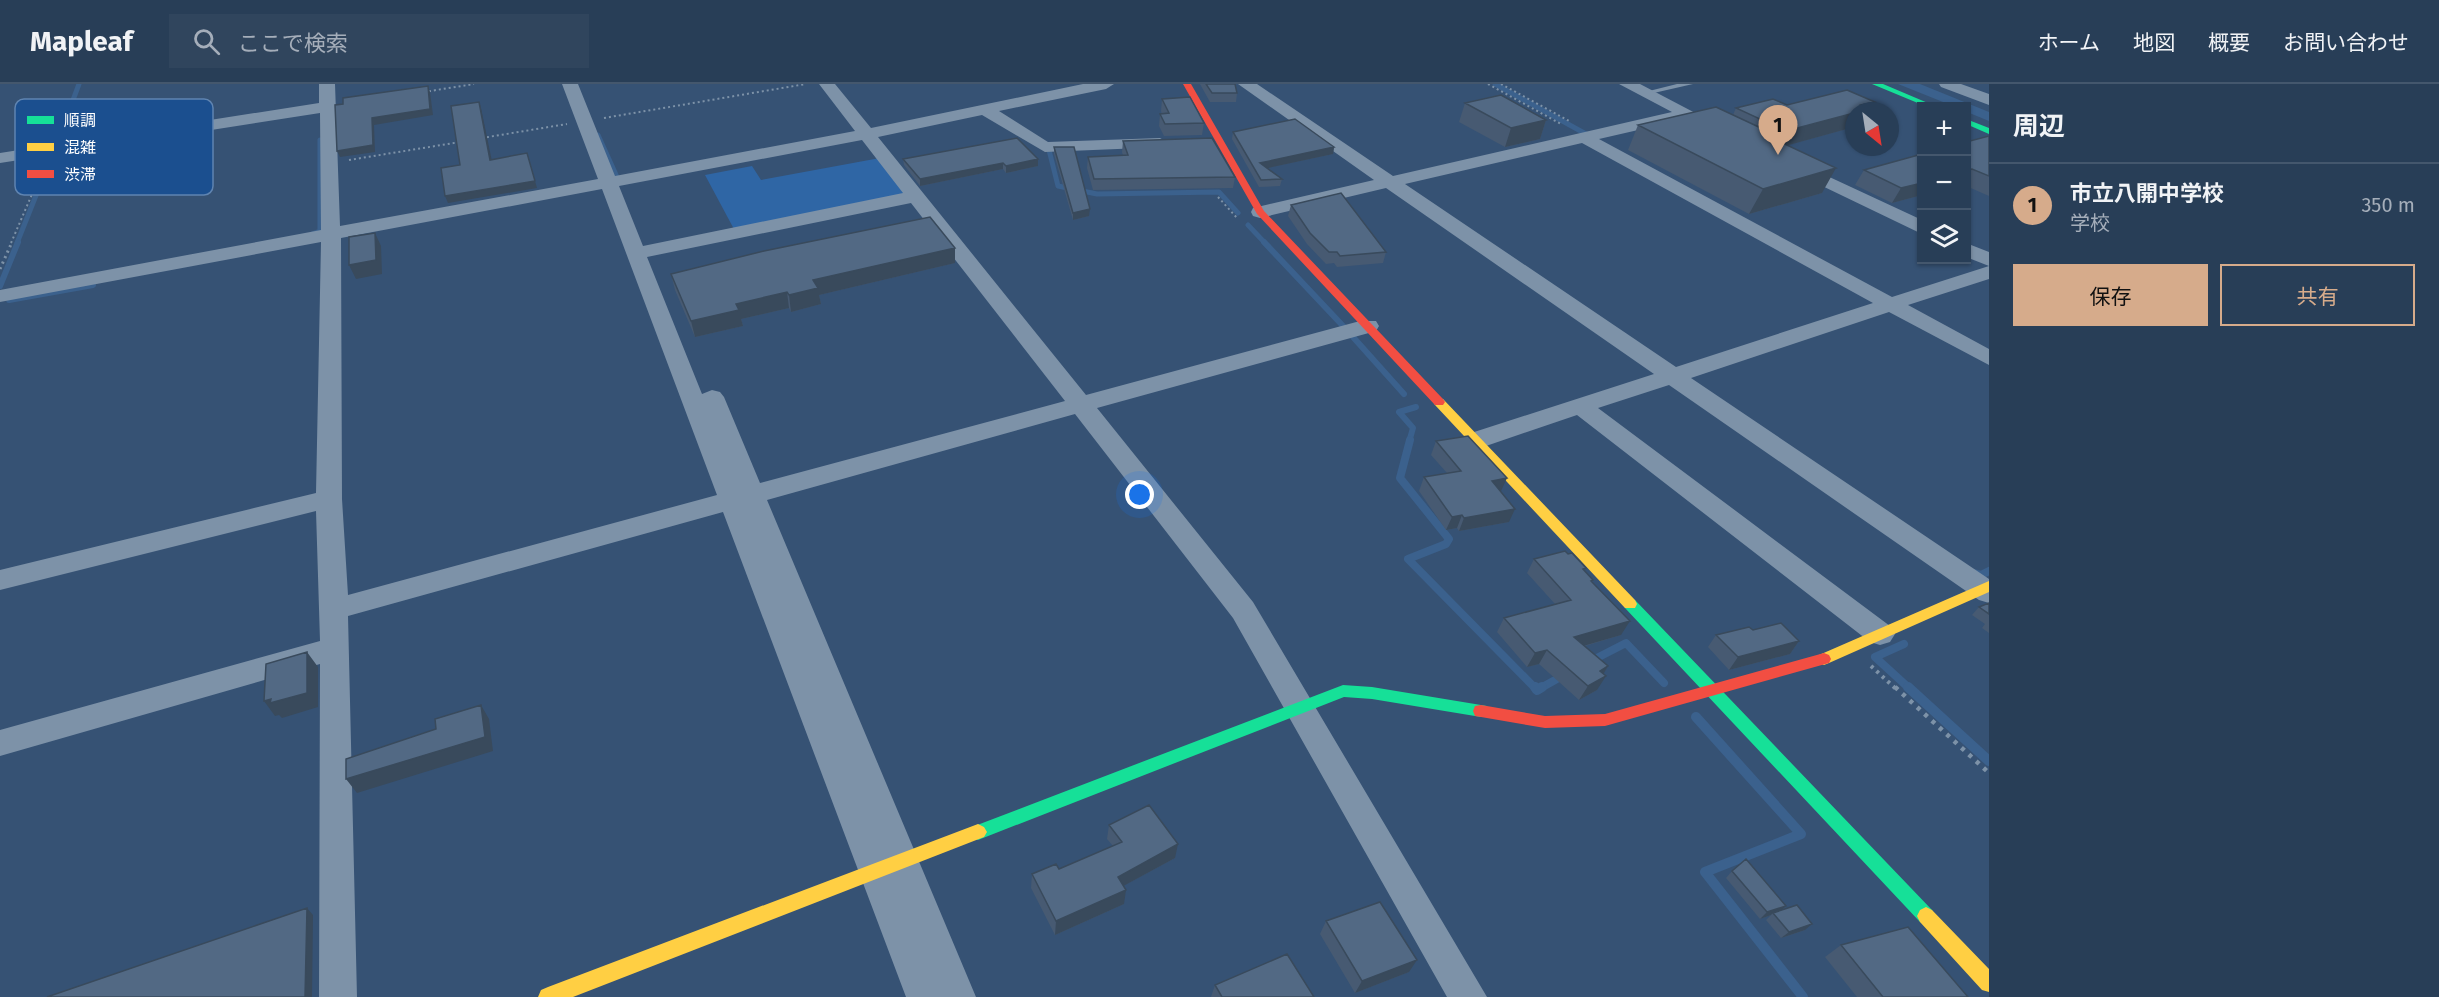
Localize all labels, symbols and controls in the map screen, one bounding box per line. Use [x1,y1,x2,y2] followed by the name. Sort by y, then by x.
[169,14,589,68] search box
[30,25,133,58] text: Mapleaf
[190,25,223,58] icon: search
[238,30,348,57] text: ここで検索
[2038,30,2100,56] text: ホーム
[2133,30,2175,56] text: 地図
[2208,30,2250,56] text: 概要
[2283,30,2409,56] text: お問い合わせ
[15,99,213,195] legend
[1845,102,1899,156] north arrow
[1917,102,1971,264] map controls
[1917,102,1971,156] button: +
[1758,106,1798,155] pin: 1
[64,111,96,130] text: 順調
[2013,111,2065,142] text: 周辺
[64,138,96,157] text: 混雑
[1917,156,1971,210] button: −
[64,165,96,184] text: 渋滞
[2070,180,2224,207] text: 市立八開中学校
[2028,193,2037,217] text: 1
[2361,193,2415,217] text: 350 m
[1917,210,1971,264] button: layers
[2070,211,2110,235] text: 学校
[2013,264,2208,326] button: 保存
[2220,264,2415,326] button: 共有
[1125,480,1154,509] your location

